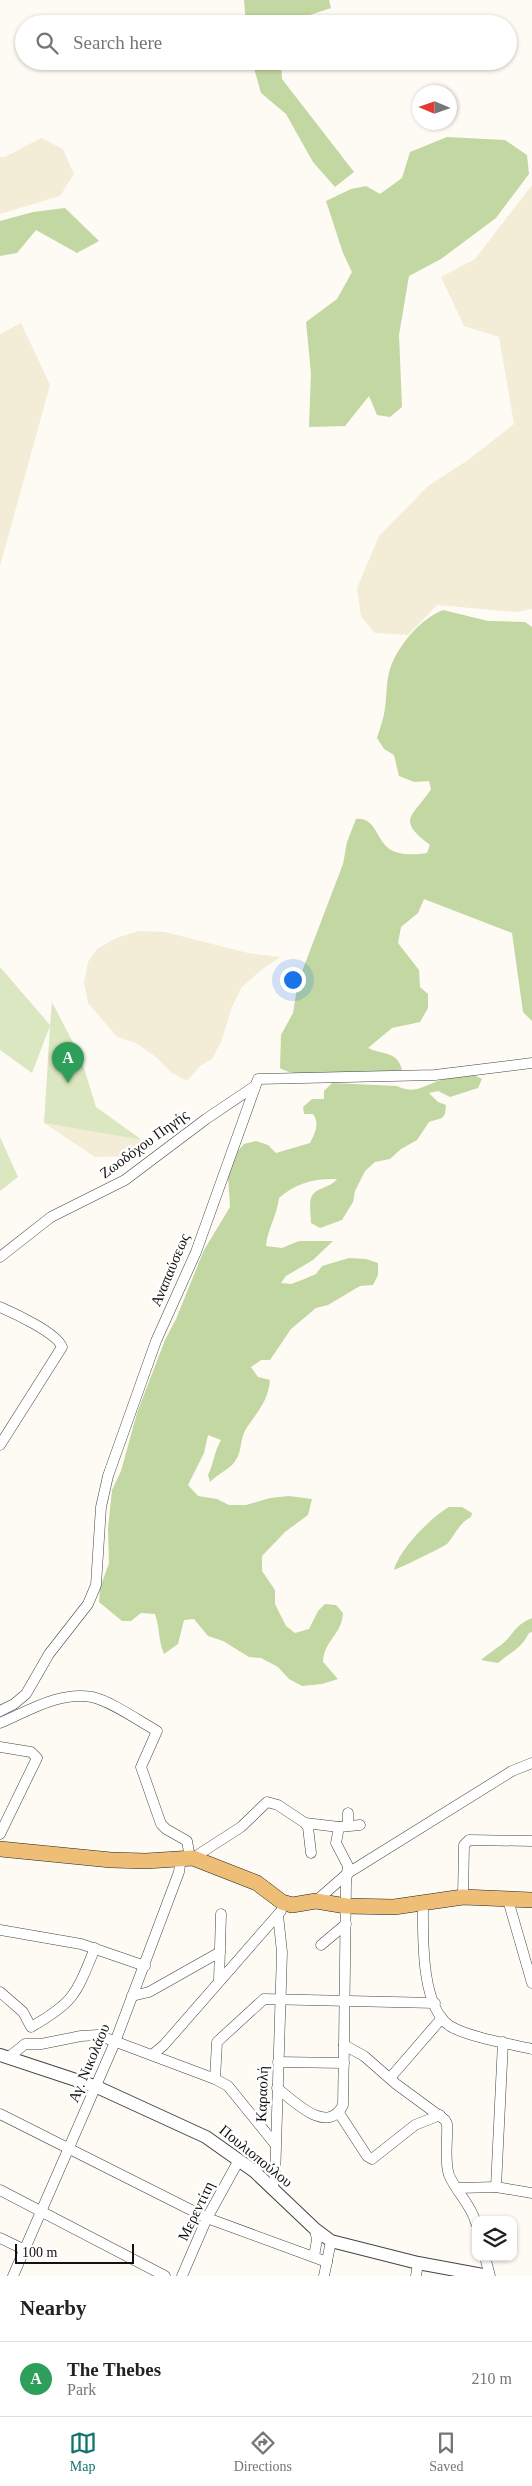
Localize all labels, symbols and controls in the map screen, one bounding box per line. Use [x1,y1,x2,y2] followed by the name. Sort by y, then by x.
[15,15,517,70] search box
[33,29,61,57] icon: search
[73,32,162,53] text: Search here
[412,85,457,130] north arrow
[280,967,306,993] your location
[52,1042,84,1083] pin: A
[97,1107,191,1181] street label: Ζωοδόχου Πηγής
[148,1231,193,1309] street label: Αναπαύσεως
[65,2021,113,2105] street label: Αγ. Νικολάου
[253,2066,271,2122] street label: Καραολή
[216,2122,296,2190] street label: Πουλιοπούλου
[175,2179,217,2243] street label: Μερεντίτη
[472,2216,517,2261] map controls
[472,2216,517,2261] button: layers
[15,2241,134,2264] scale bar
[22,2245,57,2260] text: 100 m
[20,2296,87,2320] text: Nearby
[67,2359,161,2380] text: The Thebes
[30,2370,42,2387] text: A
[472,2370,512,2387] text: 210 m
[67,2381,96,2398] text: Park
[69,2429,97,2475] tab: Map
[234,2429,292,2475] tab: Directions
[429,2429,463,2475] tab: Saved

